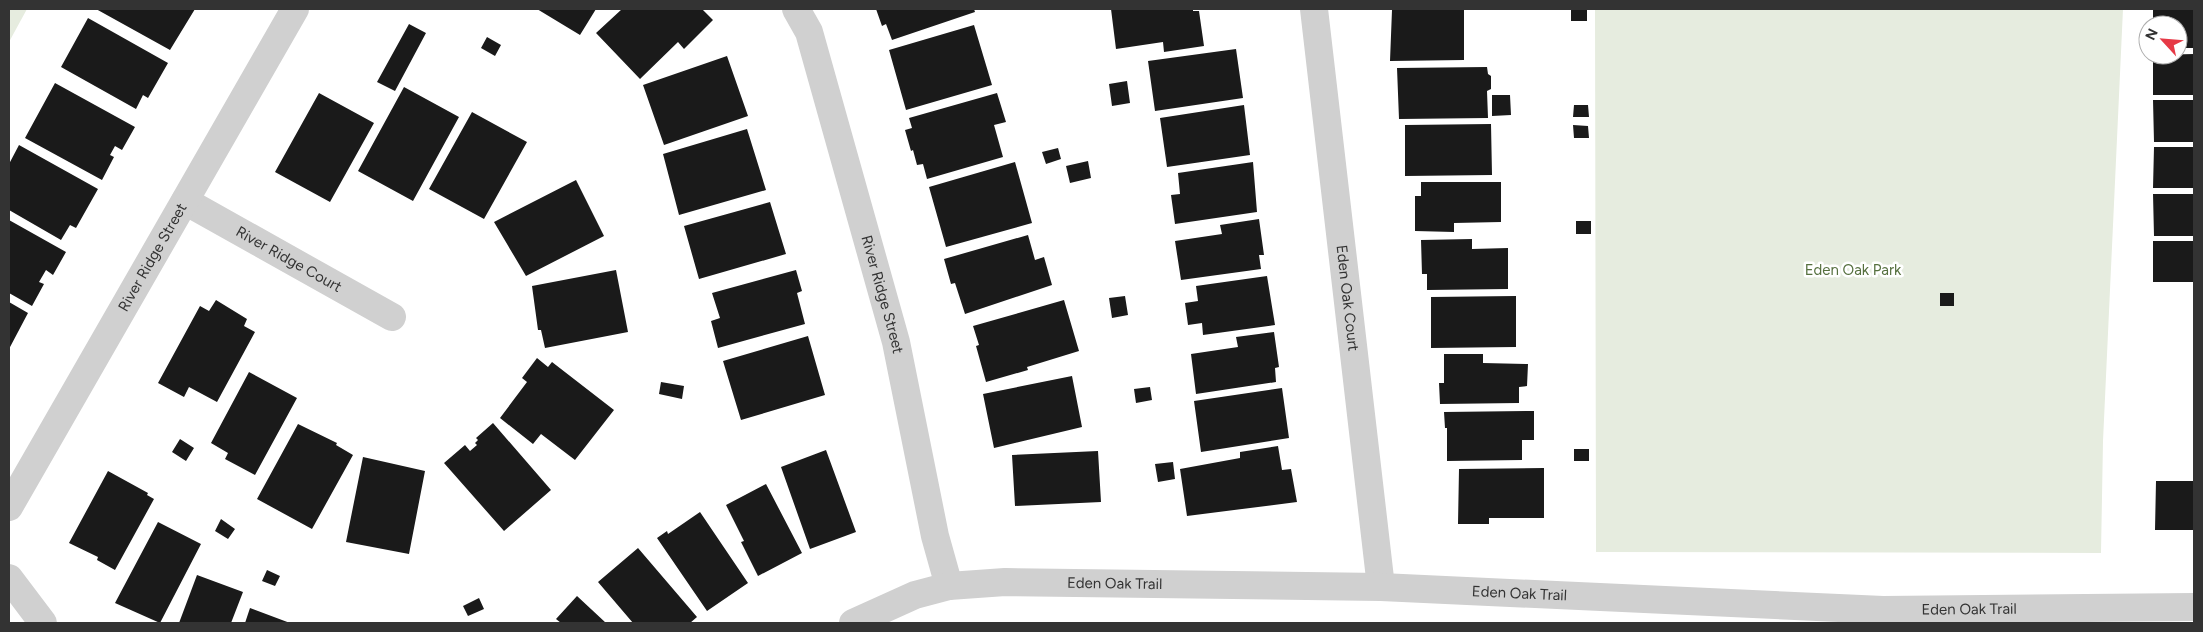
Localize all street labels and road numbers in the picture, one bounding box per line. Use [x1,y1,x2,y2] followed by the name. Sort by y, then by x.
[114,200,191,315] street label: River Ridge Street
[233,222,345,296] street label: River Ridge Court
[858,233,907,355] street label: River Ridge Street
[1332,244,1363,353] street label: Eden Oak Court
[1067,574,1162,593] street label: Eden Oak Trail
[1471,582,1568,605] street label: Eden Oak Trail
[1921,600,2017,619] street label: Eden Oak Trail

